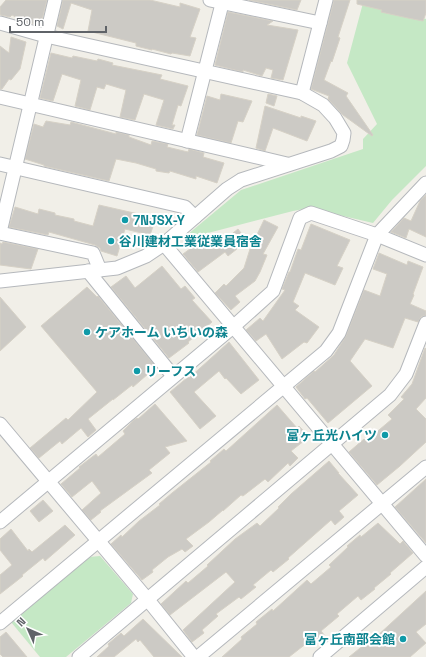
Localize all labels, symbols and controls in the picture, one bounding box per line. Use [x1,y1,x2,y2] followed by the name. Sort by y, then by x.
[10,8,106,34] scale bar
[16,14,44,30] text: 50 m
[133,212,186,229] place label: 7NJSX-Y
[120,215,130,225] marker: 7NJSX-Y
[119,233,262,250] place label: 谷川建材工業従業員宿舎
[106,236,116,246] marker: 谷川建材工業従業員宿舎
[95,324,228,341] place label: ケアホーム いちいの森
[82,327,92,337] marker: ケアホーム いちいの森
[145,363,196,380] place label: リーフス
[132,366,142,376] marker: リーフス
[286,427,377,444] place label: 富ヶ丘光ハイツ
[380,430,390,440] marker: 富ヶ丘光ハイツ
[8,609,48,649] north arrow
[13,614,28,629] text: N
[304,631,395,648] place label: 富ヶ丘南部会館
[398,634,408,644] marker: 富ヶ丘南部会館

